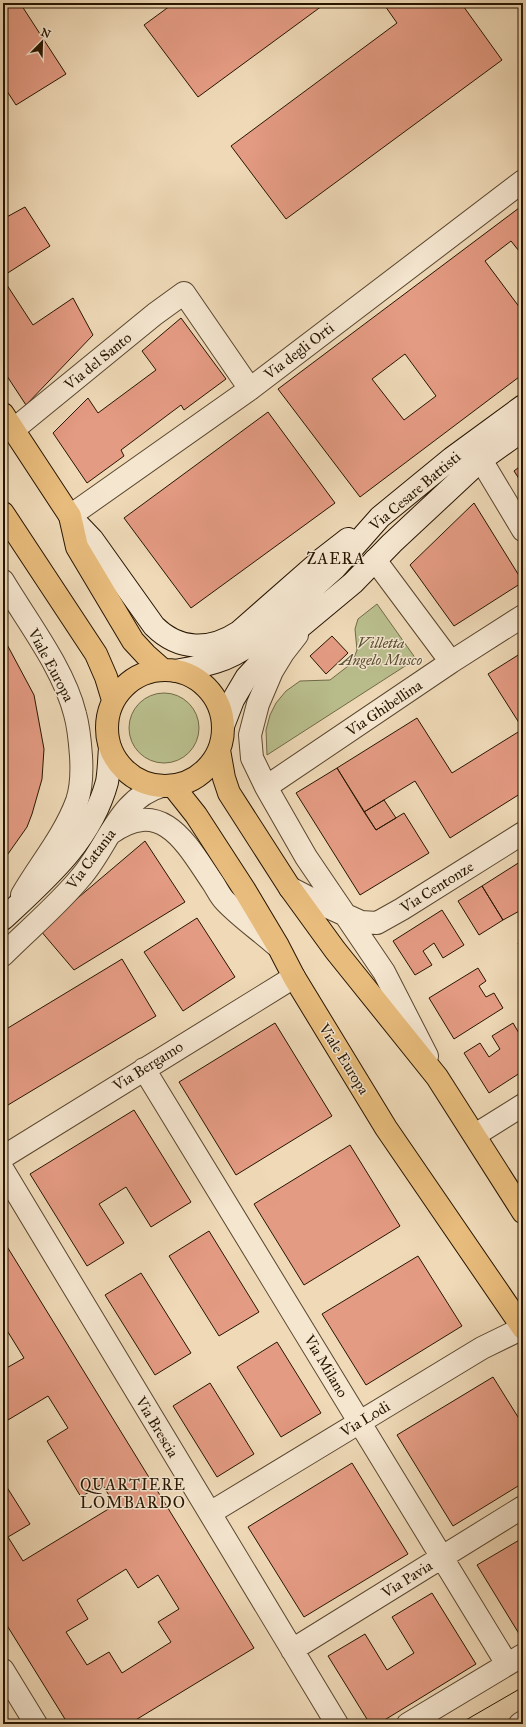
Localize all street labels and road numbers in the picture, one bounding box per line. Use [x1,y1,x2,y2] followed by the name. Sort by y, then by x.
[260,319,337,384] street label: Via degli Orti
[60,328,135,394] street label: Via del Santo
[365,448,464,535] street label: Via Cesare Battisti
[24,624,78,705] street label: Viale Europa
[342,676,426,741] street label: Via Ghibellina
[62,825,120,894] street label: Via Catania
[396,857,477,917] street label: Via Centonze
[315,1019,373,1098] street label: Viale Europa
[109,1037,187,1095] street label: Via Bergamo
[300,1331,352,1401] street label: Via Milano
[131,1392,183,1461] street label: Via Brescia
[336,1397,393,1441] street label: Via Lodi
[377,1556,436,1602] street label: Via Pavia

